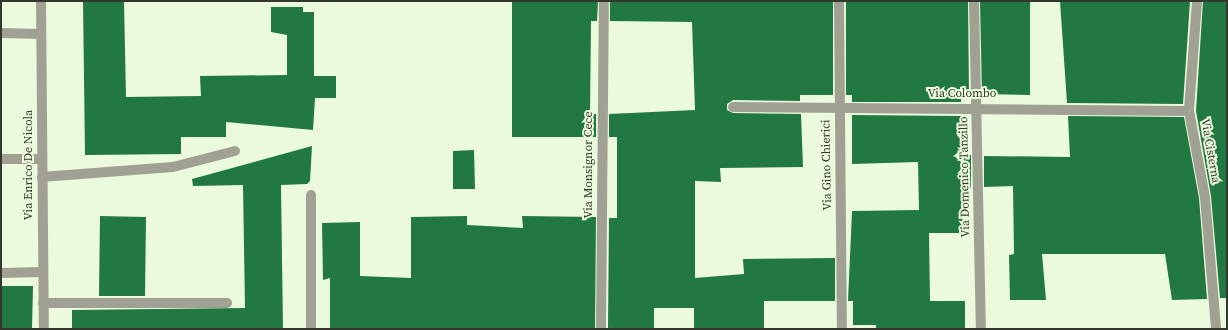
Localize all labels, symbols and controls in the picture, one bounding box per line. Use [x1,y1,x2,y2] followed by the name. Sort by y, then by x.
[928,87,996,101] street label: Via Colombo
[22,110,36,220] street label: Via Enrico De Nicola
[582,111,596,219] street label: Via Monsignor Cece
[957,116,973,238] street label: Via Domenico Tanzillo
[1197,118,1223,184] street label: Via Cisterna
[819,119,835,211] street label: Via Gino Chierici

